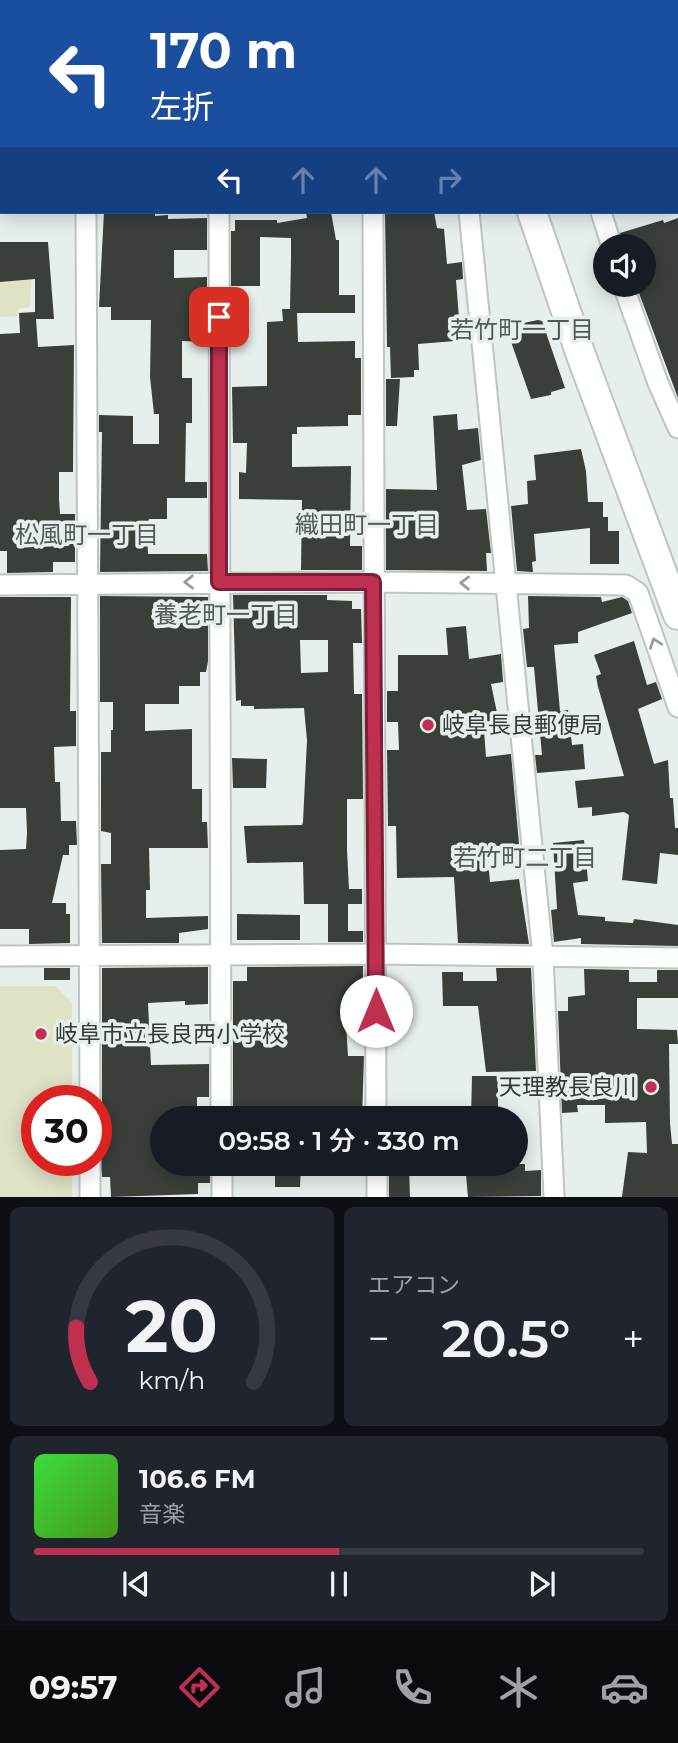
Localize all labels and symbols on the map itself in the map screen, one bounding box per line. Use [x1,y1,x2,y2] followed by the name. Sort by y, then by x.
[189,287,249,347] pin
[450,315,594,344] district label: 若竹町一丁目
[295,510,439,539] district label: 織田町一丁目
[15,520,159,549] district label: 松風町一丁目
[183,574,194,590] one-way arrow
[460,575,470,591] one-way arrow
[154,600,298,629] district label: 養老町一丁目
[649,637,663,649] one-way arrow
[442,711,603,739] place label: 岐阜長良郵便局
[420,717,436,733] marker: 岐阜長良郵便局
[453,843,597,872] district label: 若竹町二丁目
[339,974,413,1048] position arrow
[55,1020,285,1048] place label: 岐阜市立長良西小学校
[33,1026,49,1042] marker: 岐阜市立長良西小学校
[499,1073,637,1101] place label: 天理教長良川
[643,1079,659,1095] marker: 天理教長良川
[21,1085,112,1176] speed limit sign: 30

